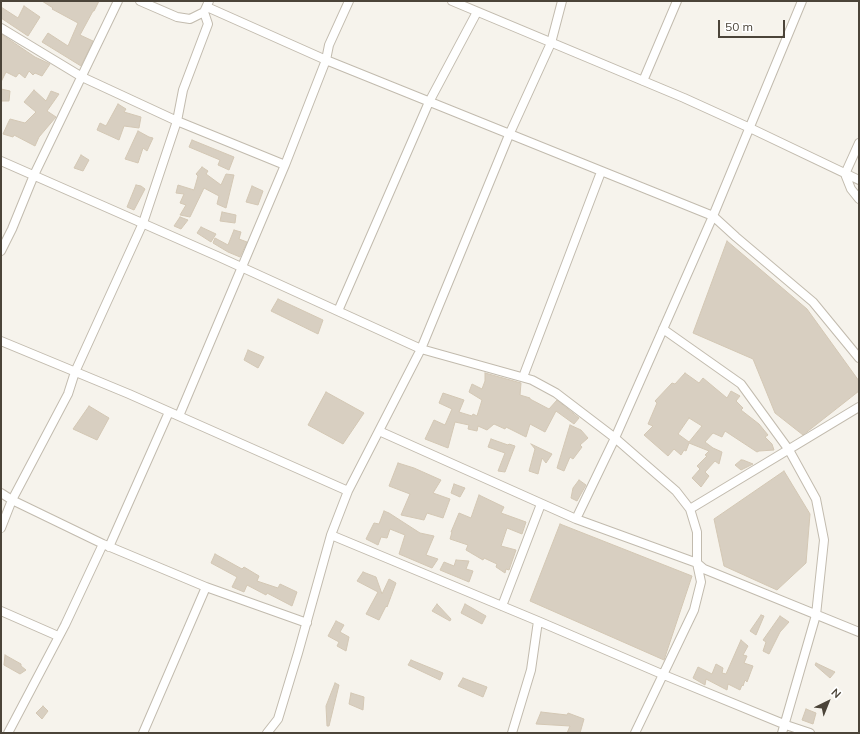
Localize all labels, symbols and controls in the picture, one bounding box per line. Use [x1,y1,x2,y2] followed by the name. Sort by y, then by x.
[720,12,787,38] scale bar
[725,19,753,34] text: 50 m
[808,682,848,722] north arrow
[828,685,844,701] text: N

